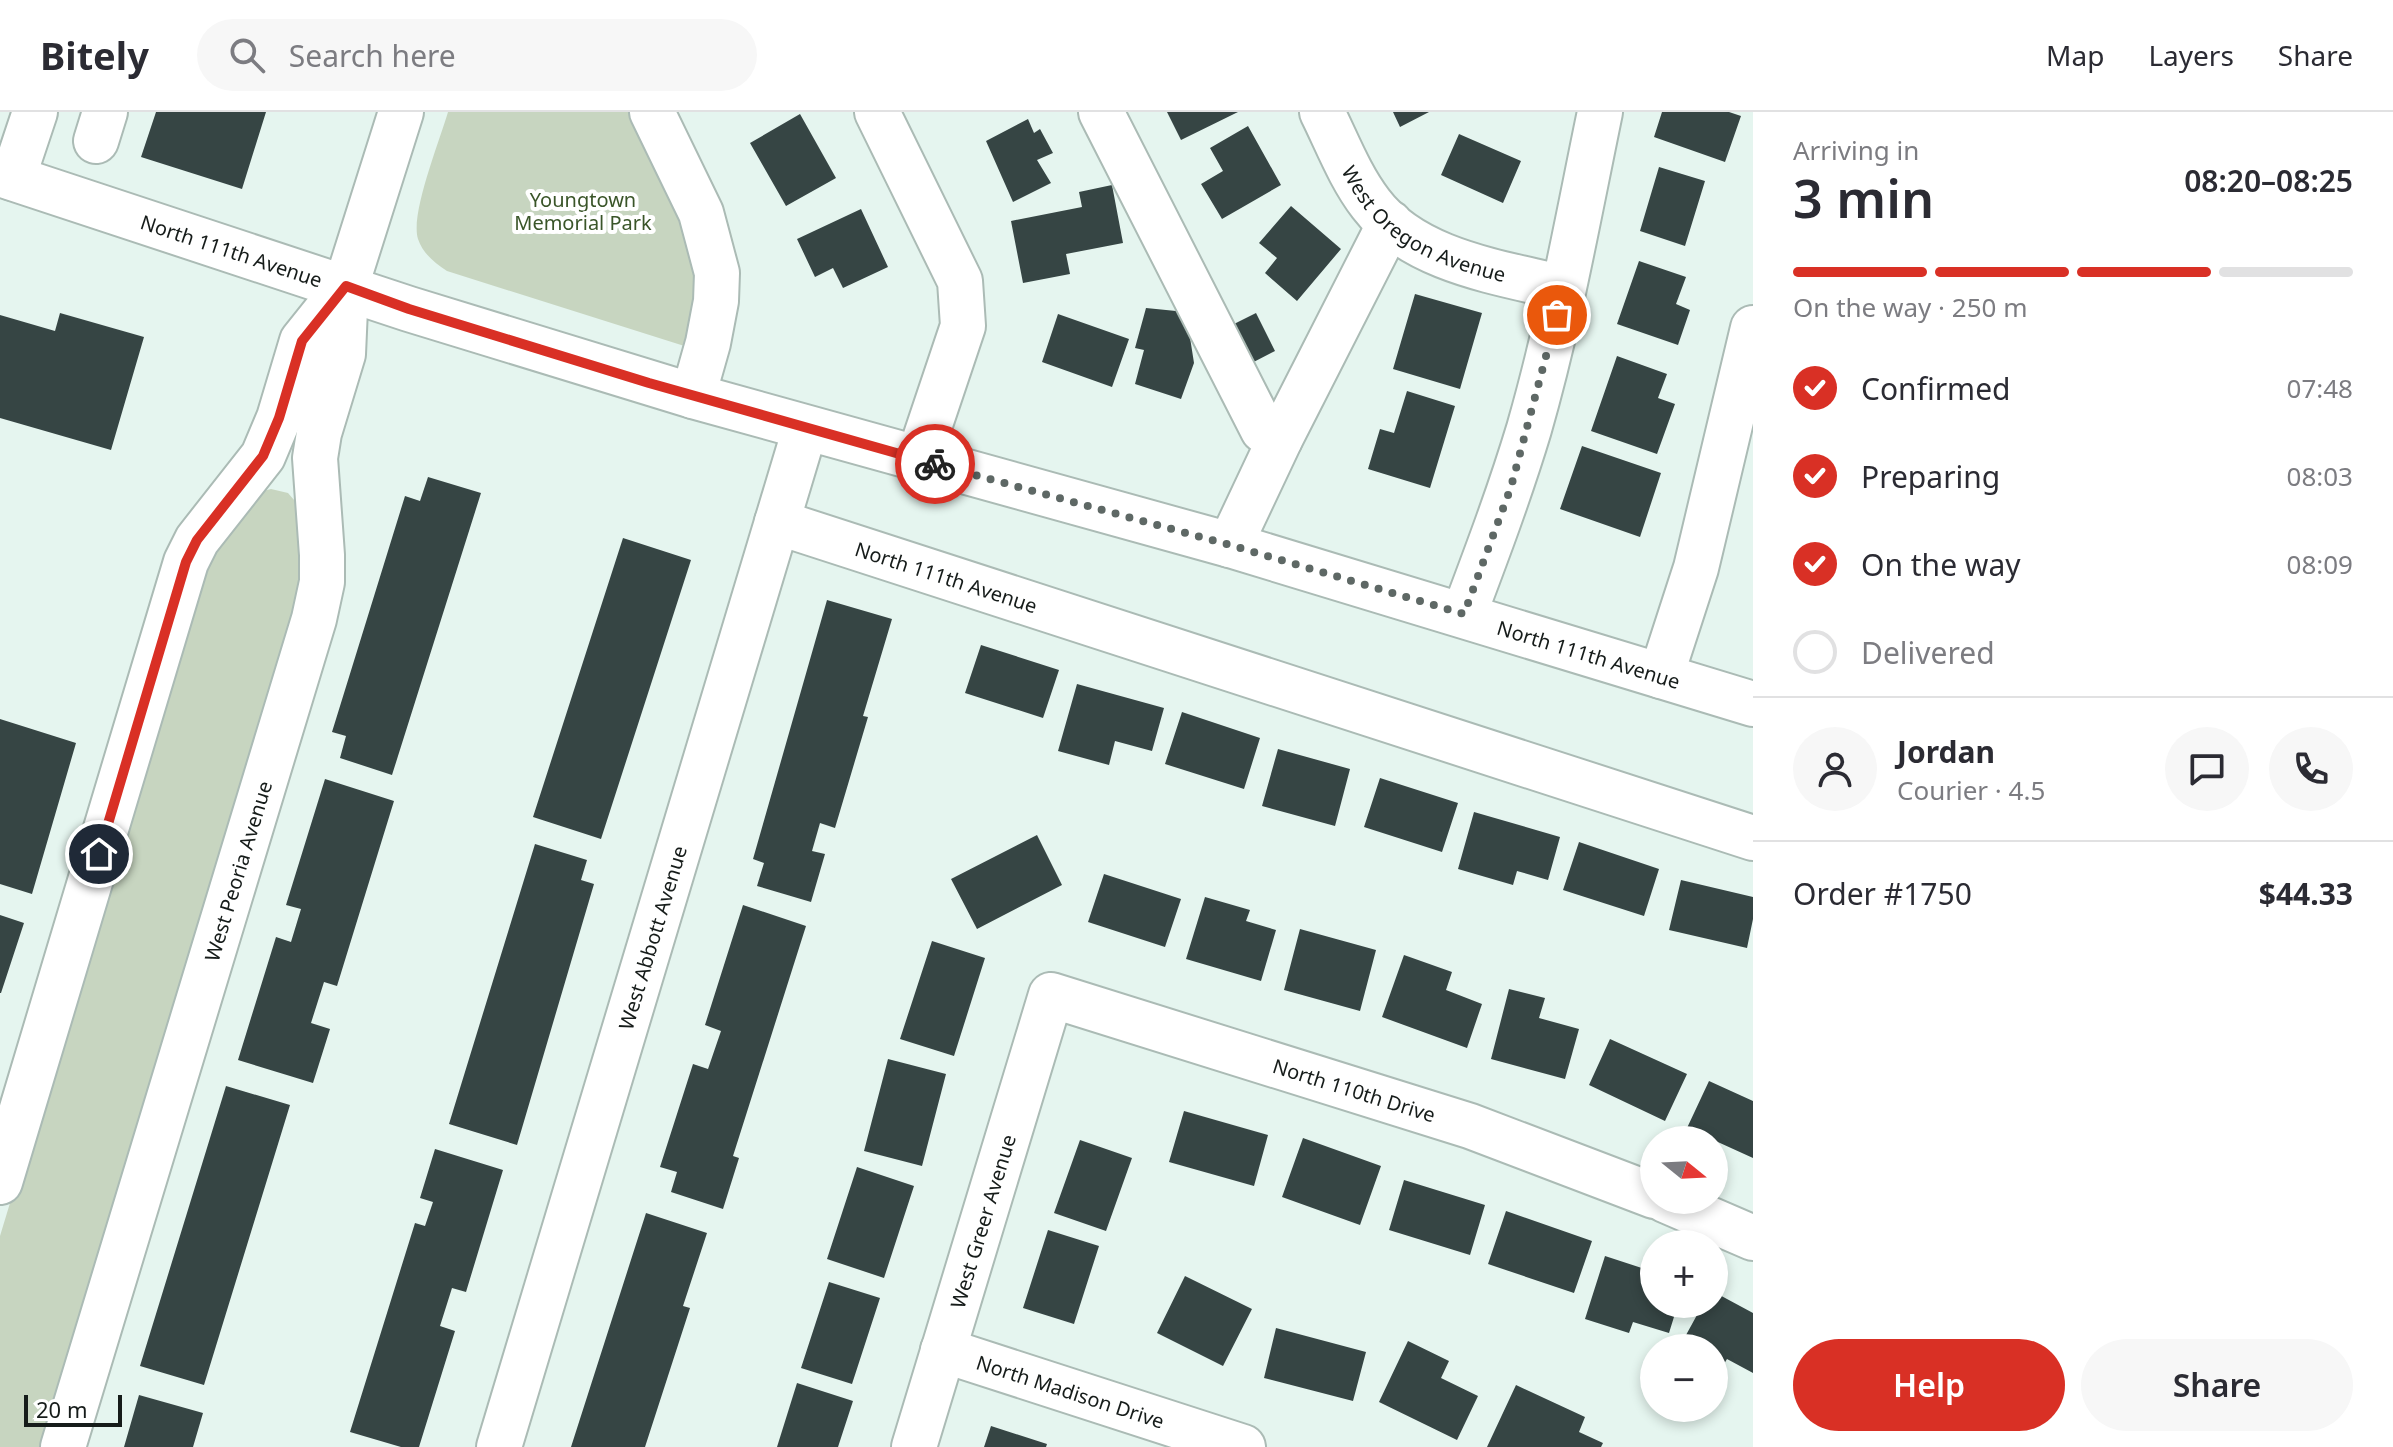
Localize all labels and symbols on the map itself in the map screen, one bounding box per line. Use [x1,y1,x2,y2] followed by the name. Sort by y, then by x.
[1336,160,1509,288] street label: West Oregon Avenue
[514,186,652,236] park label: Youngtown Memorial Park
[137,208,326,293] street label: North 111th Avenue
[1523,281,1591,349] pin
[895,424,975,504] courier
[852,535,1041,619] street label: North 111th Avenue
[1494,614,1684,695] street label: North 111th Avenue
[198,777,278,964] street label: West Peoria Avenue
[65,820,133,888] pin
[612,842,693,1033] street label: West Abbott Avenue
[1270,1052,1439,1128] street label: North 110th Drive
[1640,1126,1728,1214] north arrow
[943,1131,1022,1311] street label: West Greer Avenue
[973,1348,1168,1434] street label: North Madison Drive
[24,1391,122,1427] scale bar

